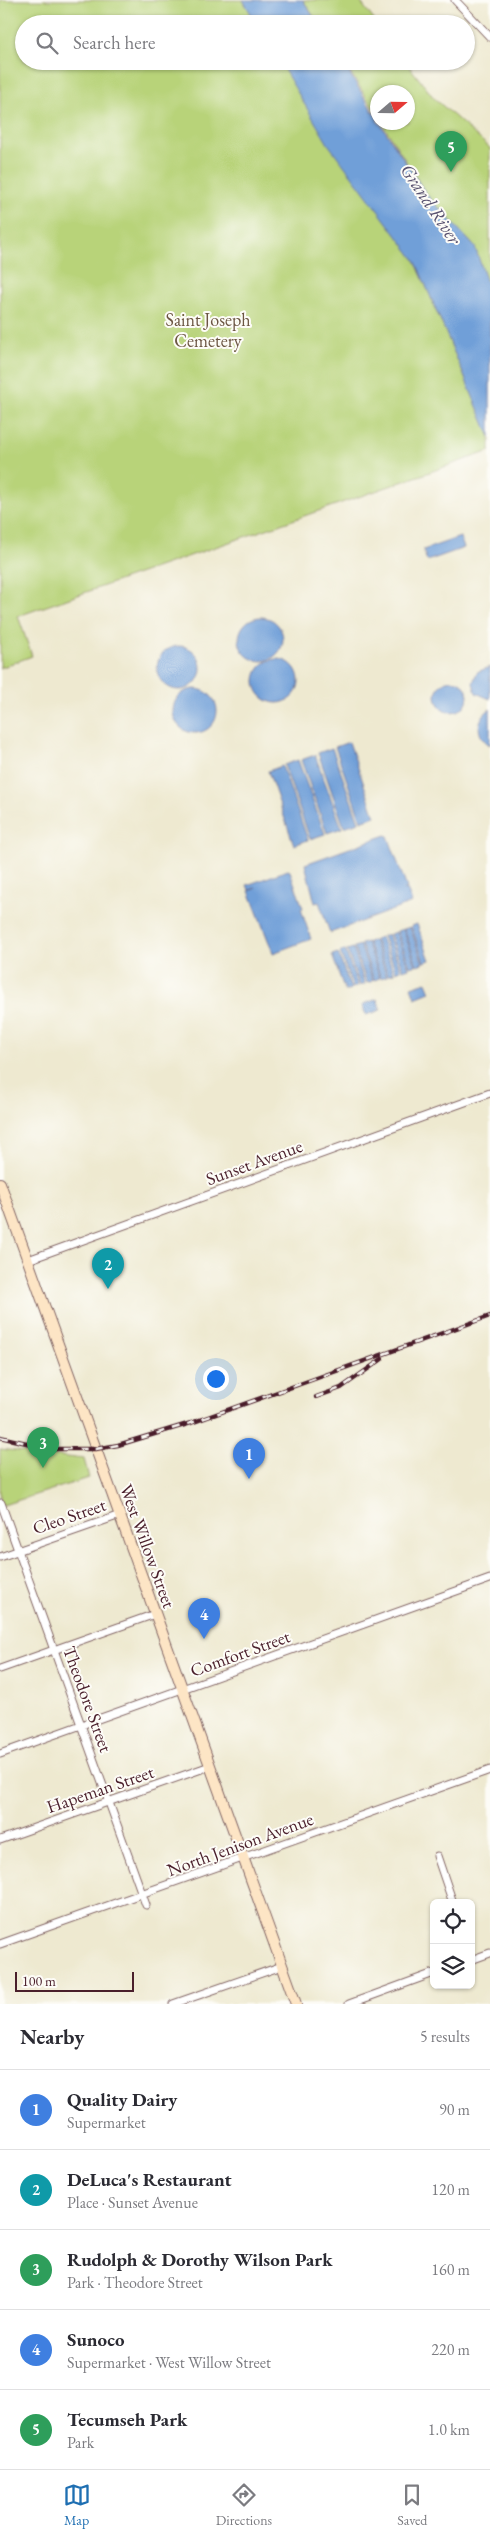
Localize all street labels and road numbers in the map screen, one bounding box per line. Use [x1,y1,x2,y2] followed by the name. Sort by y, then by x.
[203,1134,305,1190] street label: Sunset Avenue
[115,1481,181,1611] street label: West Willow Street
[29,1493,109,1539] street label: Cleo Street
[187,1624,293,1682] street label: Comfort Street
[58,1643,118,1756] street label: Theodore Street
[43,1760,157,1818] street label: Hapeman Street
[164,1807,316,1881] street label: North Jenison Avenue

